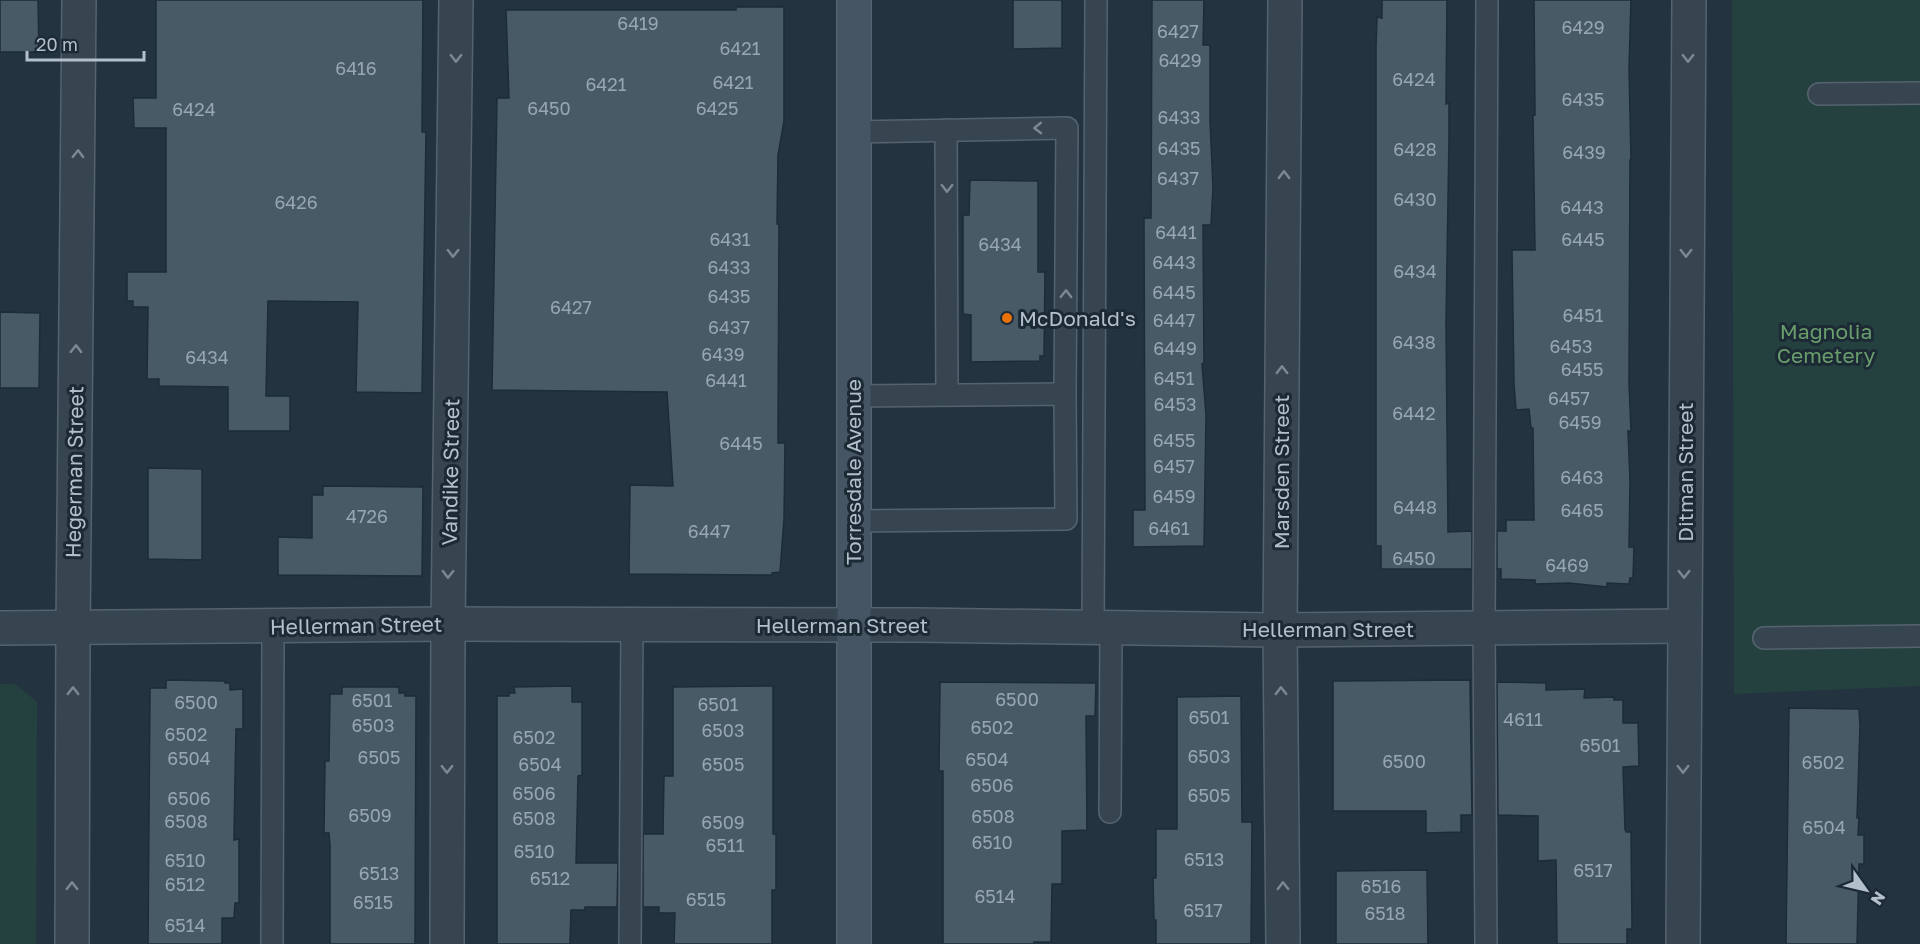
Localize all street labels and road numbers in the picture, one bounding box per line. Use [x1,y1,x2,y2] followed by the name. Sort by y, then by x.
[840,379,866,565] street label: Torresdale Avenue
[59,386,89,558] street label: Hegerman Street
[1268,395,1294,549] street label: Marsden Street
[436,398,464,546] street label: Vandike Street
[1672,402,1698,542] street label: Ditman Street
[270,610,442,640] street label: Hellerman Street
[756,612,928,638] street label: Hellerman Street
[1242,616,1414,642] street label: Hellerman Street

